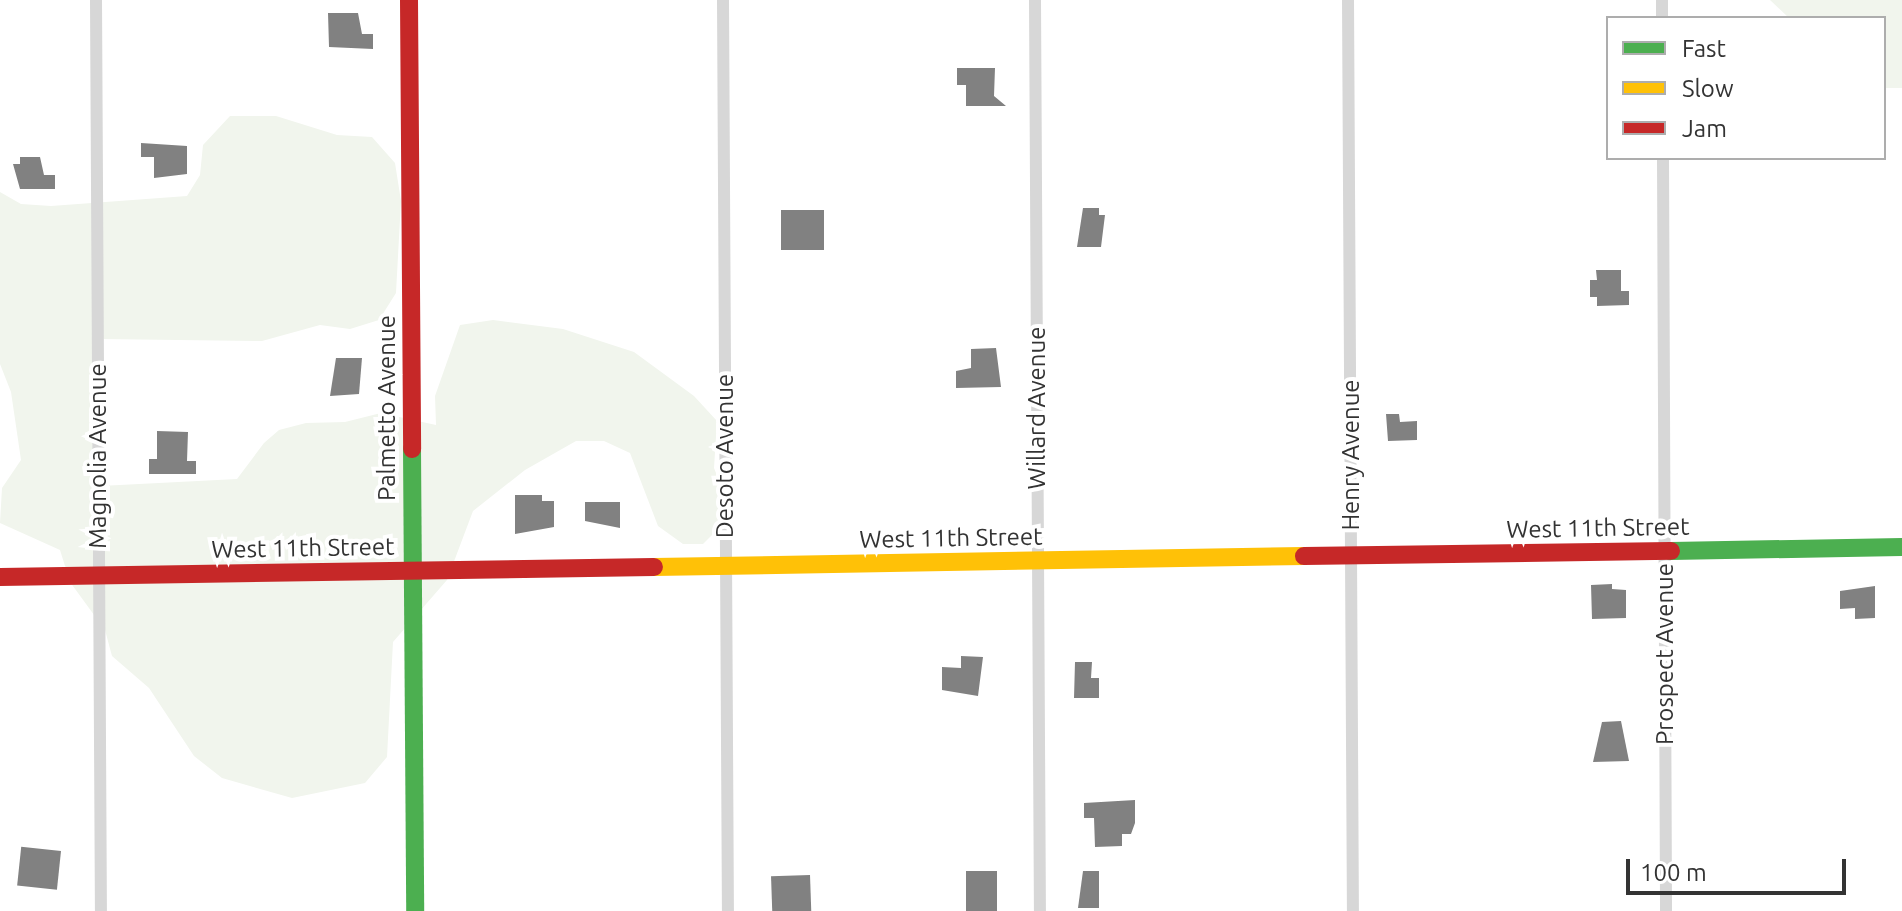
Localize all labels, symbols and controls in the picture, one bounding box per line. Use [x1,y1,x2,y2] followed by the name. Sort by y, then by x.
[1606,16,1886,160] legend
[1682,35,1726,62] text: Fast
[1682,75,1734,102] text: Slow
[1682,115,1727,142] text: Jam
[373,315,401,501] street label: Palmetto Avenue
[1023,327,1051,489] street label: Willard Avenue
[84,363,112,549] street label: Magnolia Avenue
[711,374,739,538] street label: Desoto Avenue
[1337,379,1365,531] street label: Henry Avenue
[1506,512,1690,544] street label: West 11th Street
[859,522,1043,554] street label: West 11th Street
[211,532,395,564] street label: West 11th Street
[1651,563,1679,745] street label: Prospect Avenue
[1630,843,1850,893] scale bar
[1640,859,1707,886] text: 100 m

